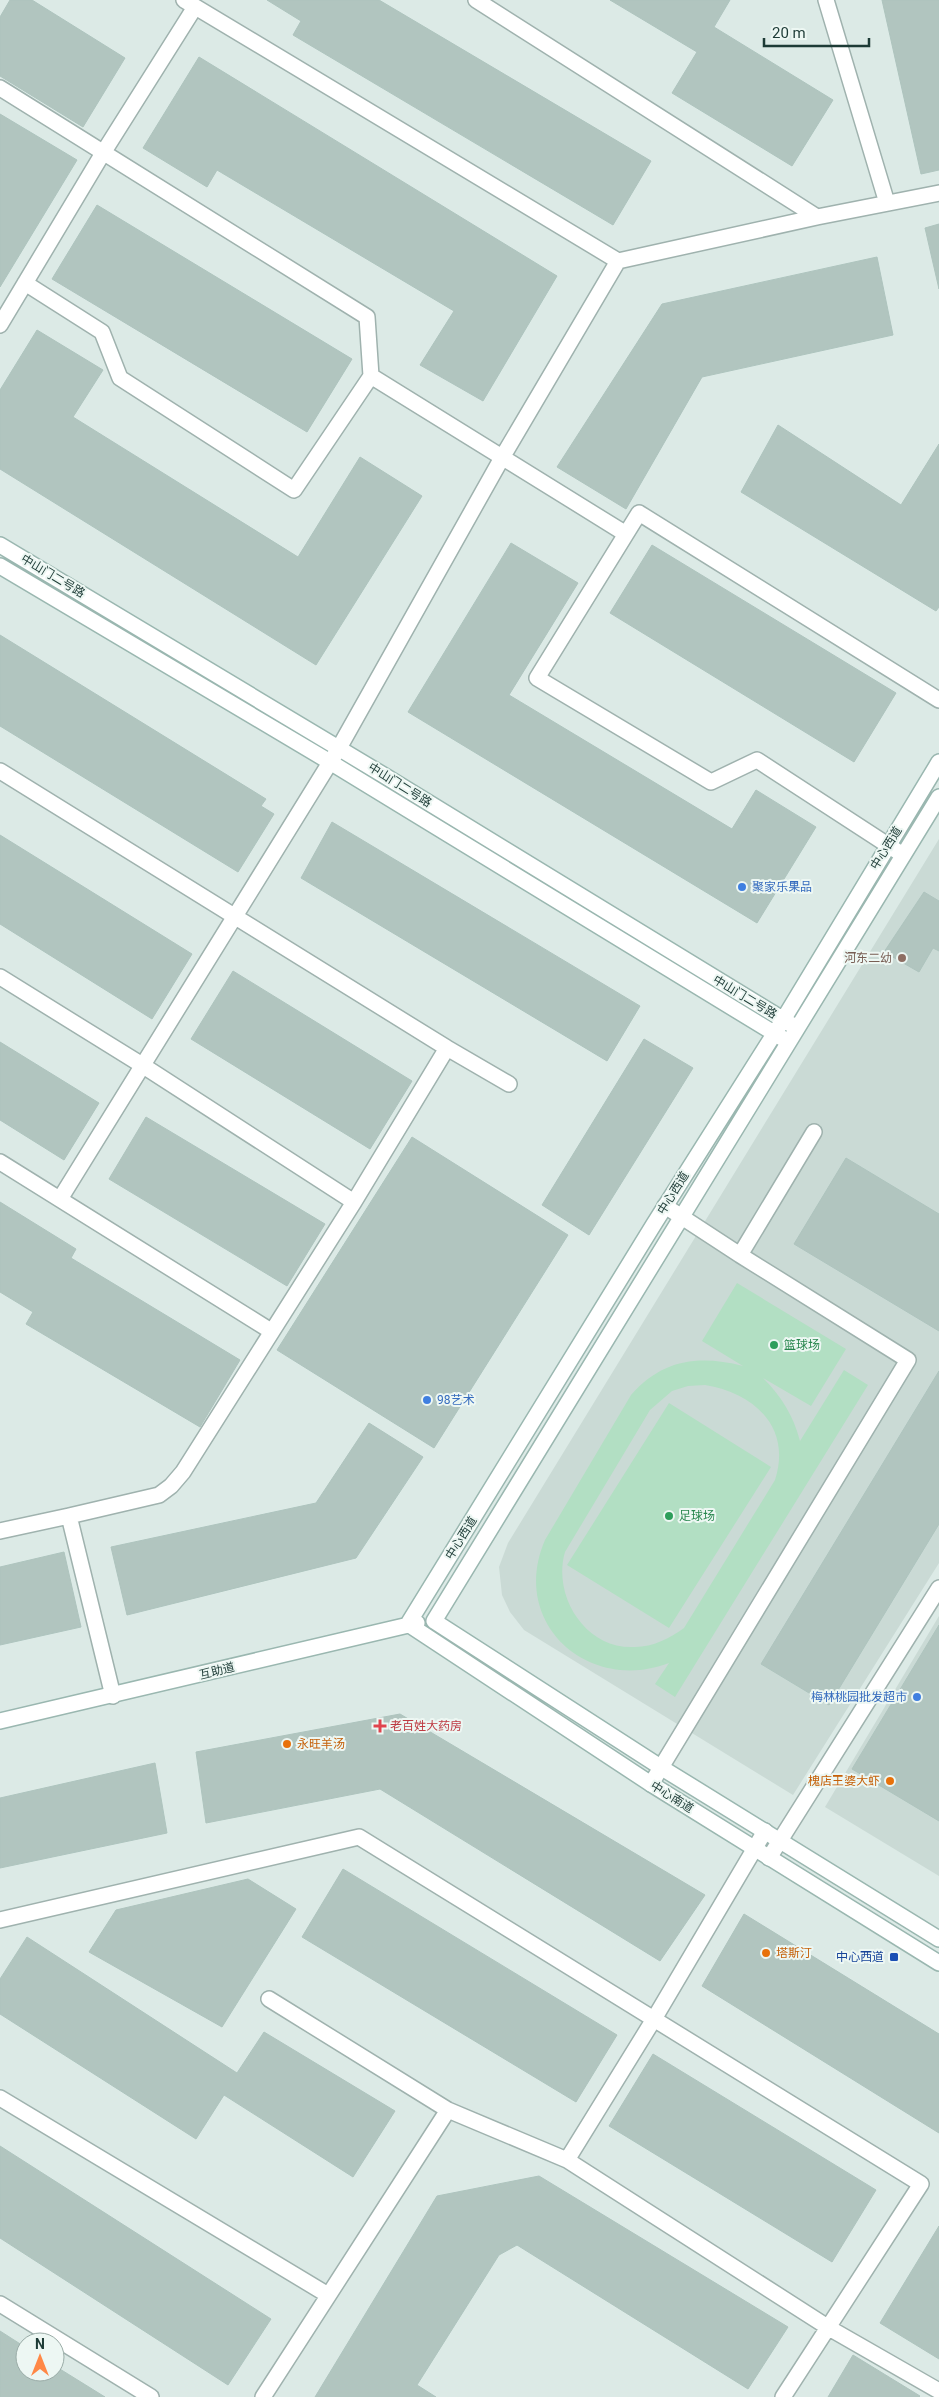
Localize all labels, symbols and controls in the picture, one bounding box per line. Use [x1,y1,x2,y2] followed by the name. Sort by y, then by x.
[764,15,869,47] scale bar
[772,24,806,42] text: 20 m
[19,551,87,601] street label: 中山门二号路
[366,760,434,810] street label: 中山门二号路
[867,824,905,872] street label: 中心西道
[752,880,812,894] place label: 聚家乐果品
[736,881,748,893] marker: 聚家乐果品
[844,951,892,965] place label: 河东二幼
[896,952,908,964] marker: 河东二幼
[711,972,779,1022] street label: 中山门二号路
[654,1169,692,1217] street label: 中心西道
[784,1338,820,1352] place label: 篮球场
[768,1339,780,1351] marker: 篮球场
[437,1393,475,1407] place label: 98艺术
[421,1394,433,1406] marker: 98艺术
[679,1509,715,1523] place label: 足球场
[663,1510,675,1522] marker: 足球场
[442,1514,480,1562] street label: 中心西道
[198,1660,236,1682] street label: 互助道
[811,1690,907,1704] place label: 梅林桃园批发超市
[911,1691,923,1703] marker: 梅林桃园批发超市
[390,1719,462,1733] place label: 老百姓大药房
[374,1720,386,1732] marker: 老百姓大药房
[297,1737,345,1751] place label: 永旺羊汤
[281,1738,293,1750] marker: 永旺羊汤
[808,1774,880,1788] place label: 槐店王婆大虾
[884,1775,896,1787] marker: 槐店王婆大虾
[648,1778,696,1816] street label: 中心南道
[776,1946,812,1960] place label: 塔斯汀
[760,1947,772,1959] marker: 塔斯汀
[836,1950,884,1964] place label: 中心西道
[888,1951,900,1963] marker: 中心西道
[15,2332,65,2382] north arrow
[35,2336,45,2352] text: N

